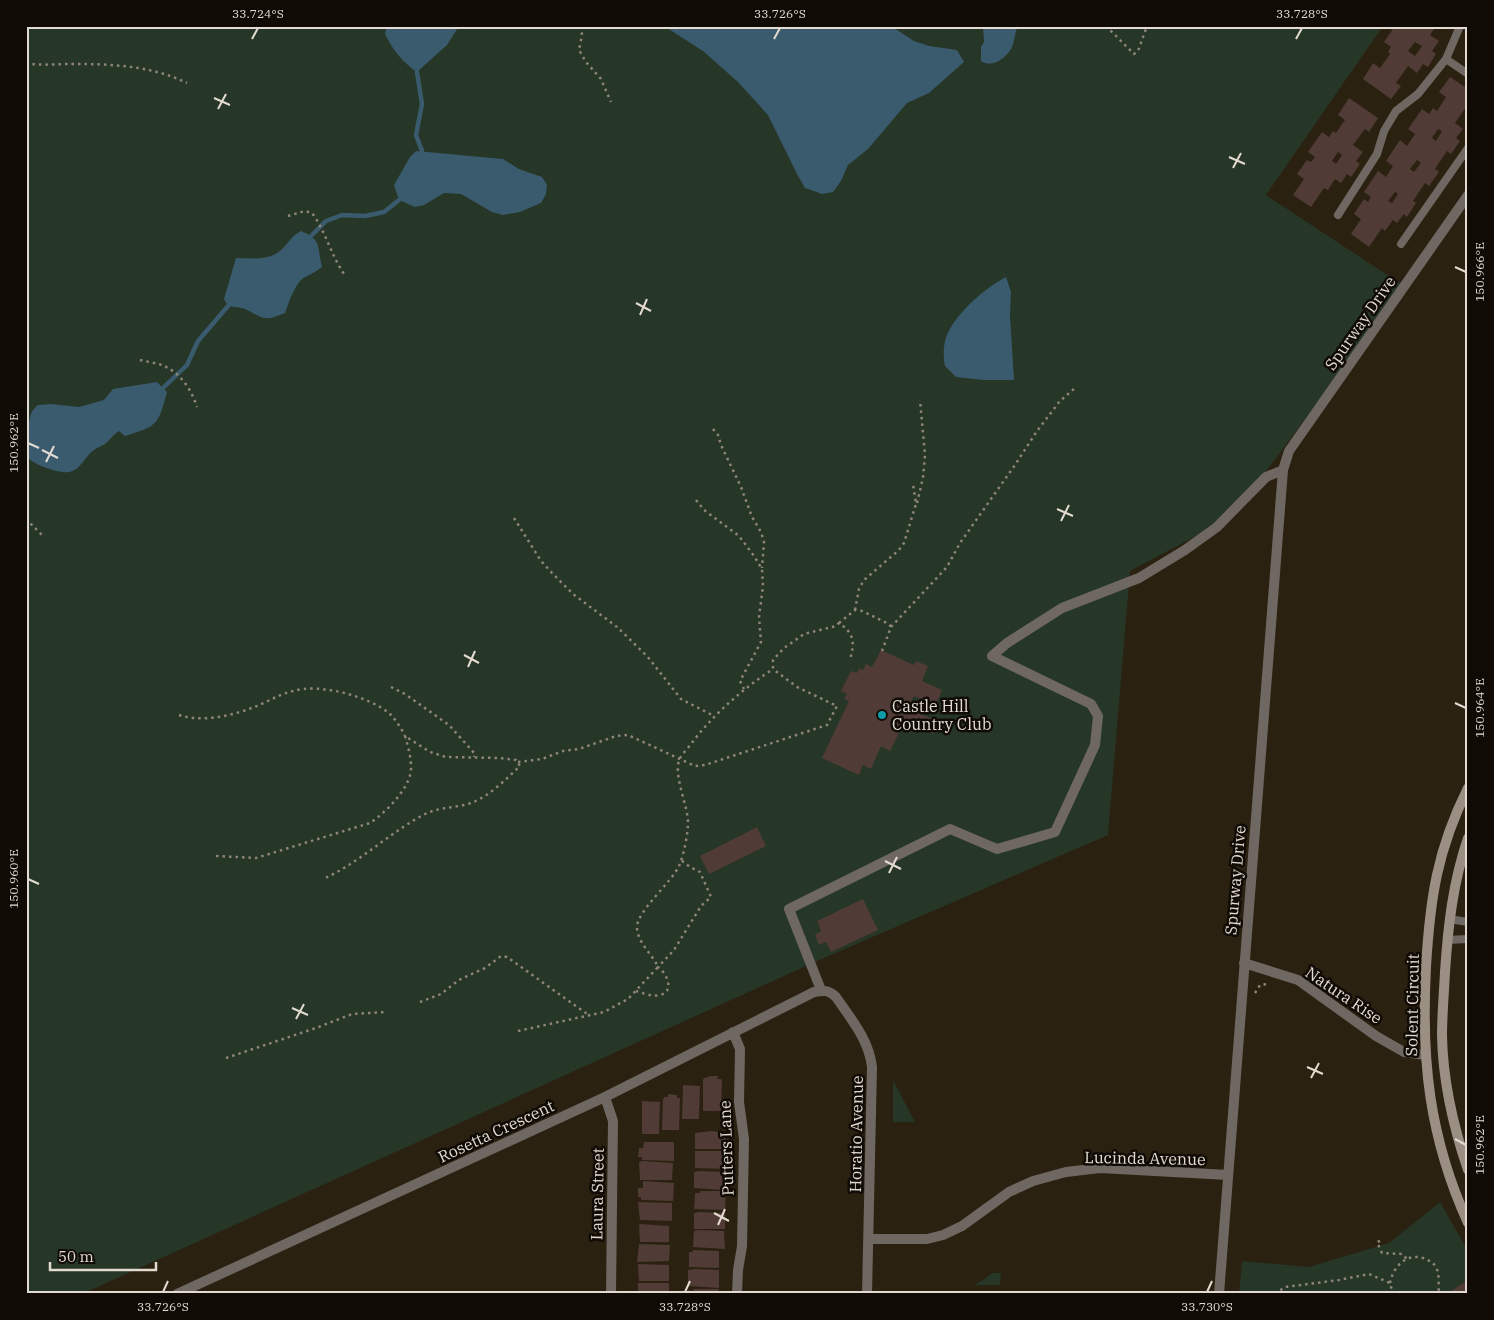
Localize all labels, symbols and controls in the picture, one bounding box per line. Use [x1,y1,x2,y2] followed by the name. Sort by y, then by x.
[232,6,284,21] text: 33.724°S
[754,6,806,21] text: 33.726°S
[1276,6,1328,21] text: 33.728°S
[1472,242,1487,302] text: 150.966°E
[1320,272,1400,374] street label: Spurway Drive
[6,413,21,473] text: 150.962°E
[1472,678,1487,738] text: 150.964°E
[892,696,992,734] place label: Castle Hill Country Club
[876,709,888,721] marker: Castle Hill Country Club
[1220,824,1250,936] street label: Spurway Drive
[6,849,21,909] text: 150.960°E
[1401,953,1423,1057] street label: Solent Circuit
[1302,962,1386,1028] street label: Natura Rise
[845,1075,867,1193] street label: Horatio Avenue
[435,1095,557,1167] street label: Rosetta Crescent
[714,1100,738,1196] street label: Putters Lane
[1472,1115,1487,1175] text: 150.962°E
[586,1147,608,1240] street label: Laura Street
[1084,1147,1206,1169] street label: Lucinda Avenue
[50,1240,156,1272] scale bar
[58,1247,94,1266] text: 50 m
[137,1299,189,1314] text: 33.726°S
[659,1299,711,1314] text: 33.728°S
[1181,1299,1233,1314] text: 33.730°S

